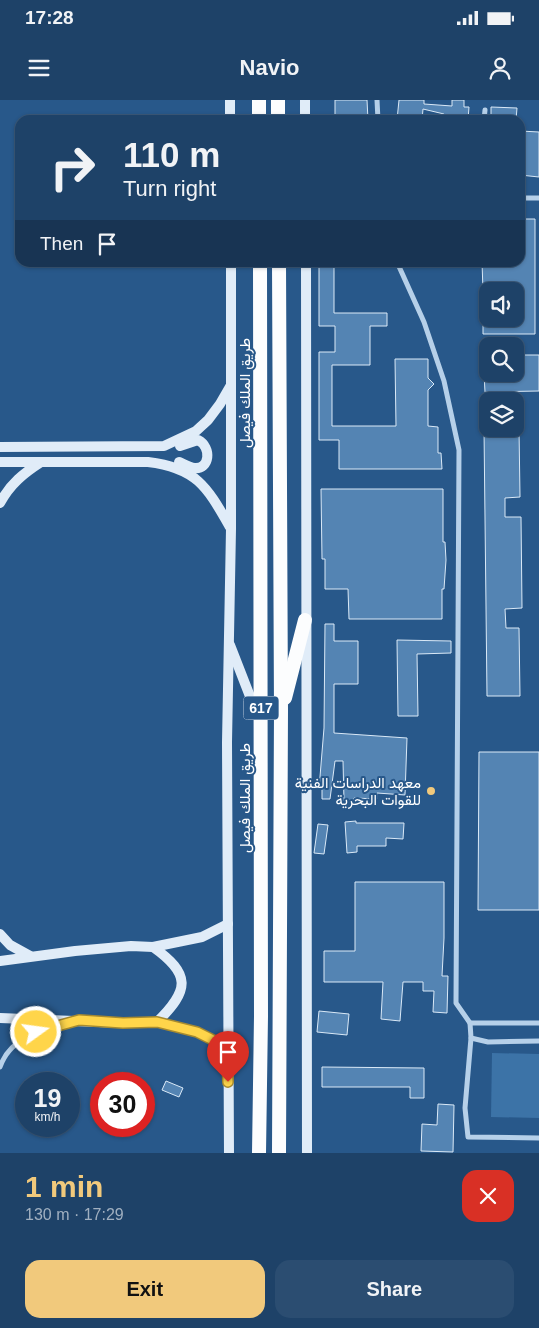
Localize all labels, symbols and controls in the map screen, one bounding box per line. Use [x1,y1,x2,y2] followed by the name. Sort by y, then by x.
[25,7,74,28] text: 17:28
[25,54,53,82] icon: menu
[486,54,514,82] icon: person
[240,55,299,80] text: Navio
[40,135,105,200] icon: right
[123,135,220,174] text: 110 m
[123,176,216,201] text: Turn right
[93,230,121,258] icon: arrive
[40,233,83,254] text: Then
[479,282,524,437] map controls
[479,282,524,327] button: sound
[479,337,524,382] button: search
[236,338,255,448] street label: طريق الملك فيصل
[479,392,524,437] button: layers
[244,696,278,720] road number: 617
[236,743,255,853] street label: طريق الملك فيصل
[295,774,421,809] place label: معهد الدراسات الفنية للقوات البحرية
[425,785,437,797] marker: معهد الدراسات الفنية للقوات البحرية
[9,1005,61,1057] position arrow
[207,1031,249,1082] pin
[214,1038,242,1066] icon: arrive
[90,1072,155,1137] speed limit sign: 30
[34,1084,61,1112] text: 19
[34,1110,61,1124] text: km/h
[25,1170,103,1203] text: 1 min
[462,1170,514,1222] button: close
[25,1206,124,1223] text: 130 m · 17:29
[25,1260,265,1318] button: Exit
[275,1260,514,1318] button: Share

